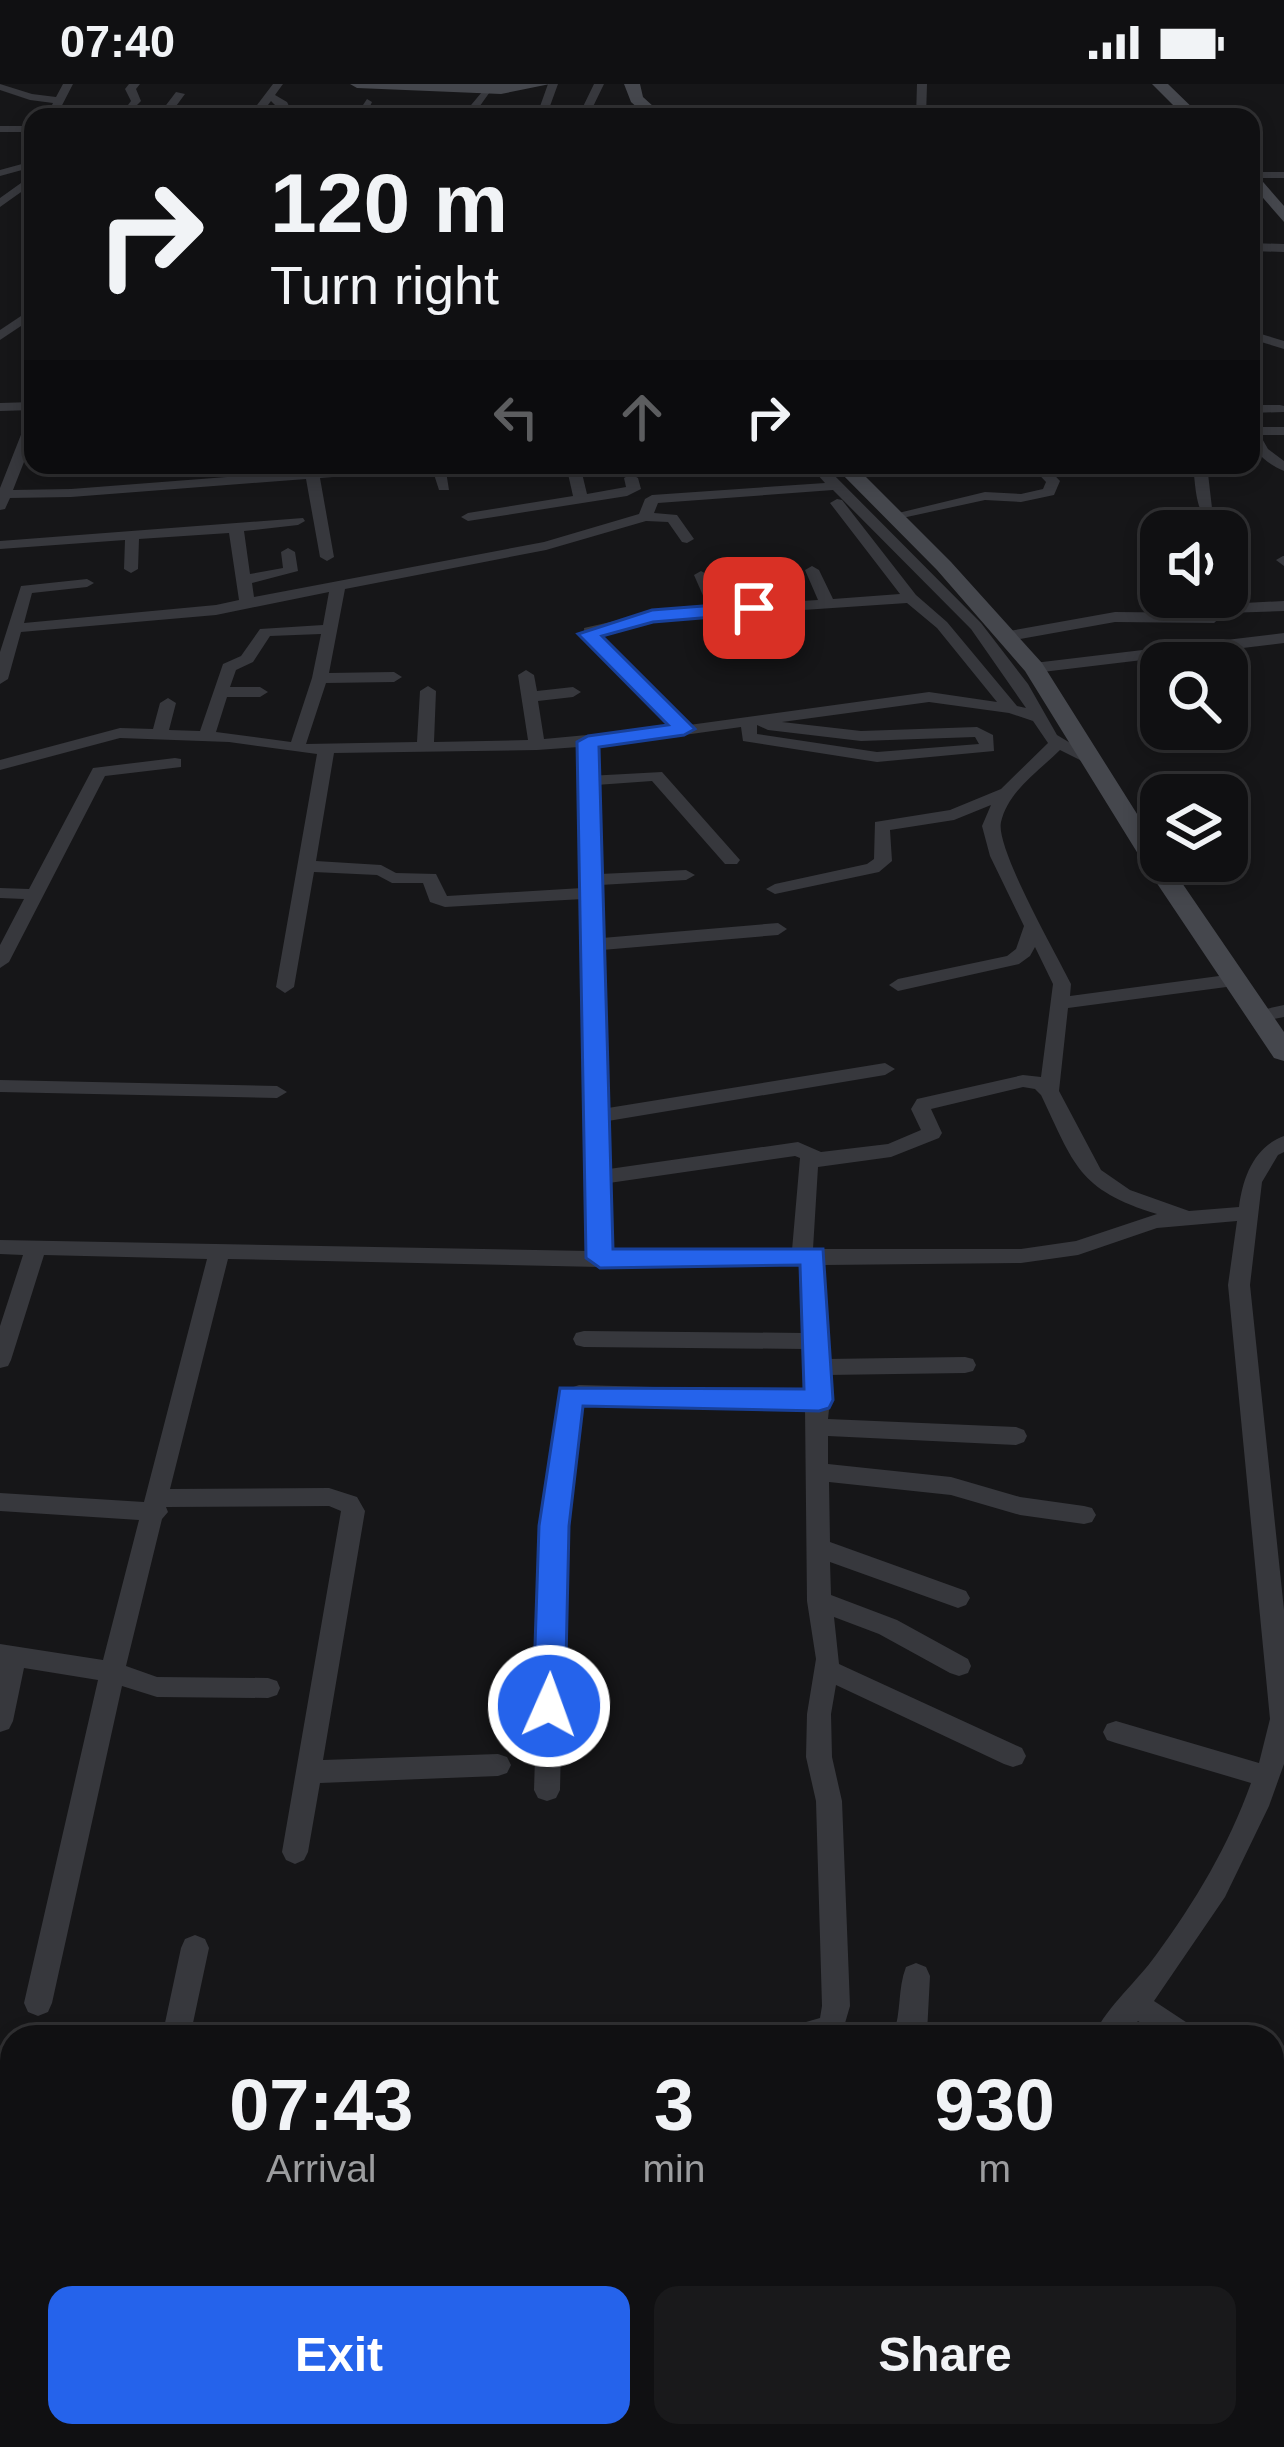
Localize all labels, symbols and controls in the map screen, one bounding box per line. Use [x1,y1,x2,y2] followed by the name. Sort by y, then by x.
[60,16,175,67] text: 07:40
[72,156,228,312] icon: right
[270,156,508,250] text: 120 m
[270,255,499,315] text: Turn right
[483,384,549,450] icon: left
[609,384,675,450] icon: ahead
[735,384,801,450] icon: right
[1140,510,1248,882] map controls
[1140,510,1248,618] button: sound
[703,557,805,659] pin
[721,575,787,641] icon: arrive
[1140,642,1248,750] button: search
[1140,774,1248,882] button: layers
[486,1643,612,1769] position arrow
[229,2065,413,2145] text: 07:43
[654,2065,694,2145] text: 3
[935,2065,1055,2145] text: 930
[266,2147,377,2190] text: Arrival
[643,2147,705,2190] text: min
[978,2147,1011,2190] text: m
[48,2286,630,2424] button: Exit
[654,2286,1236,2424] button: Share

